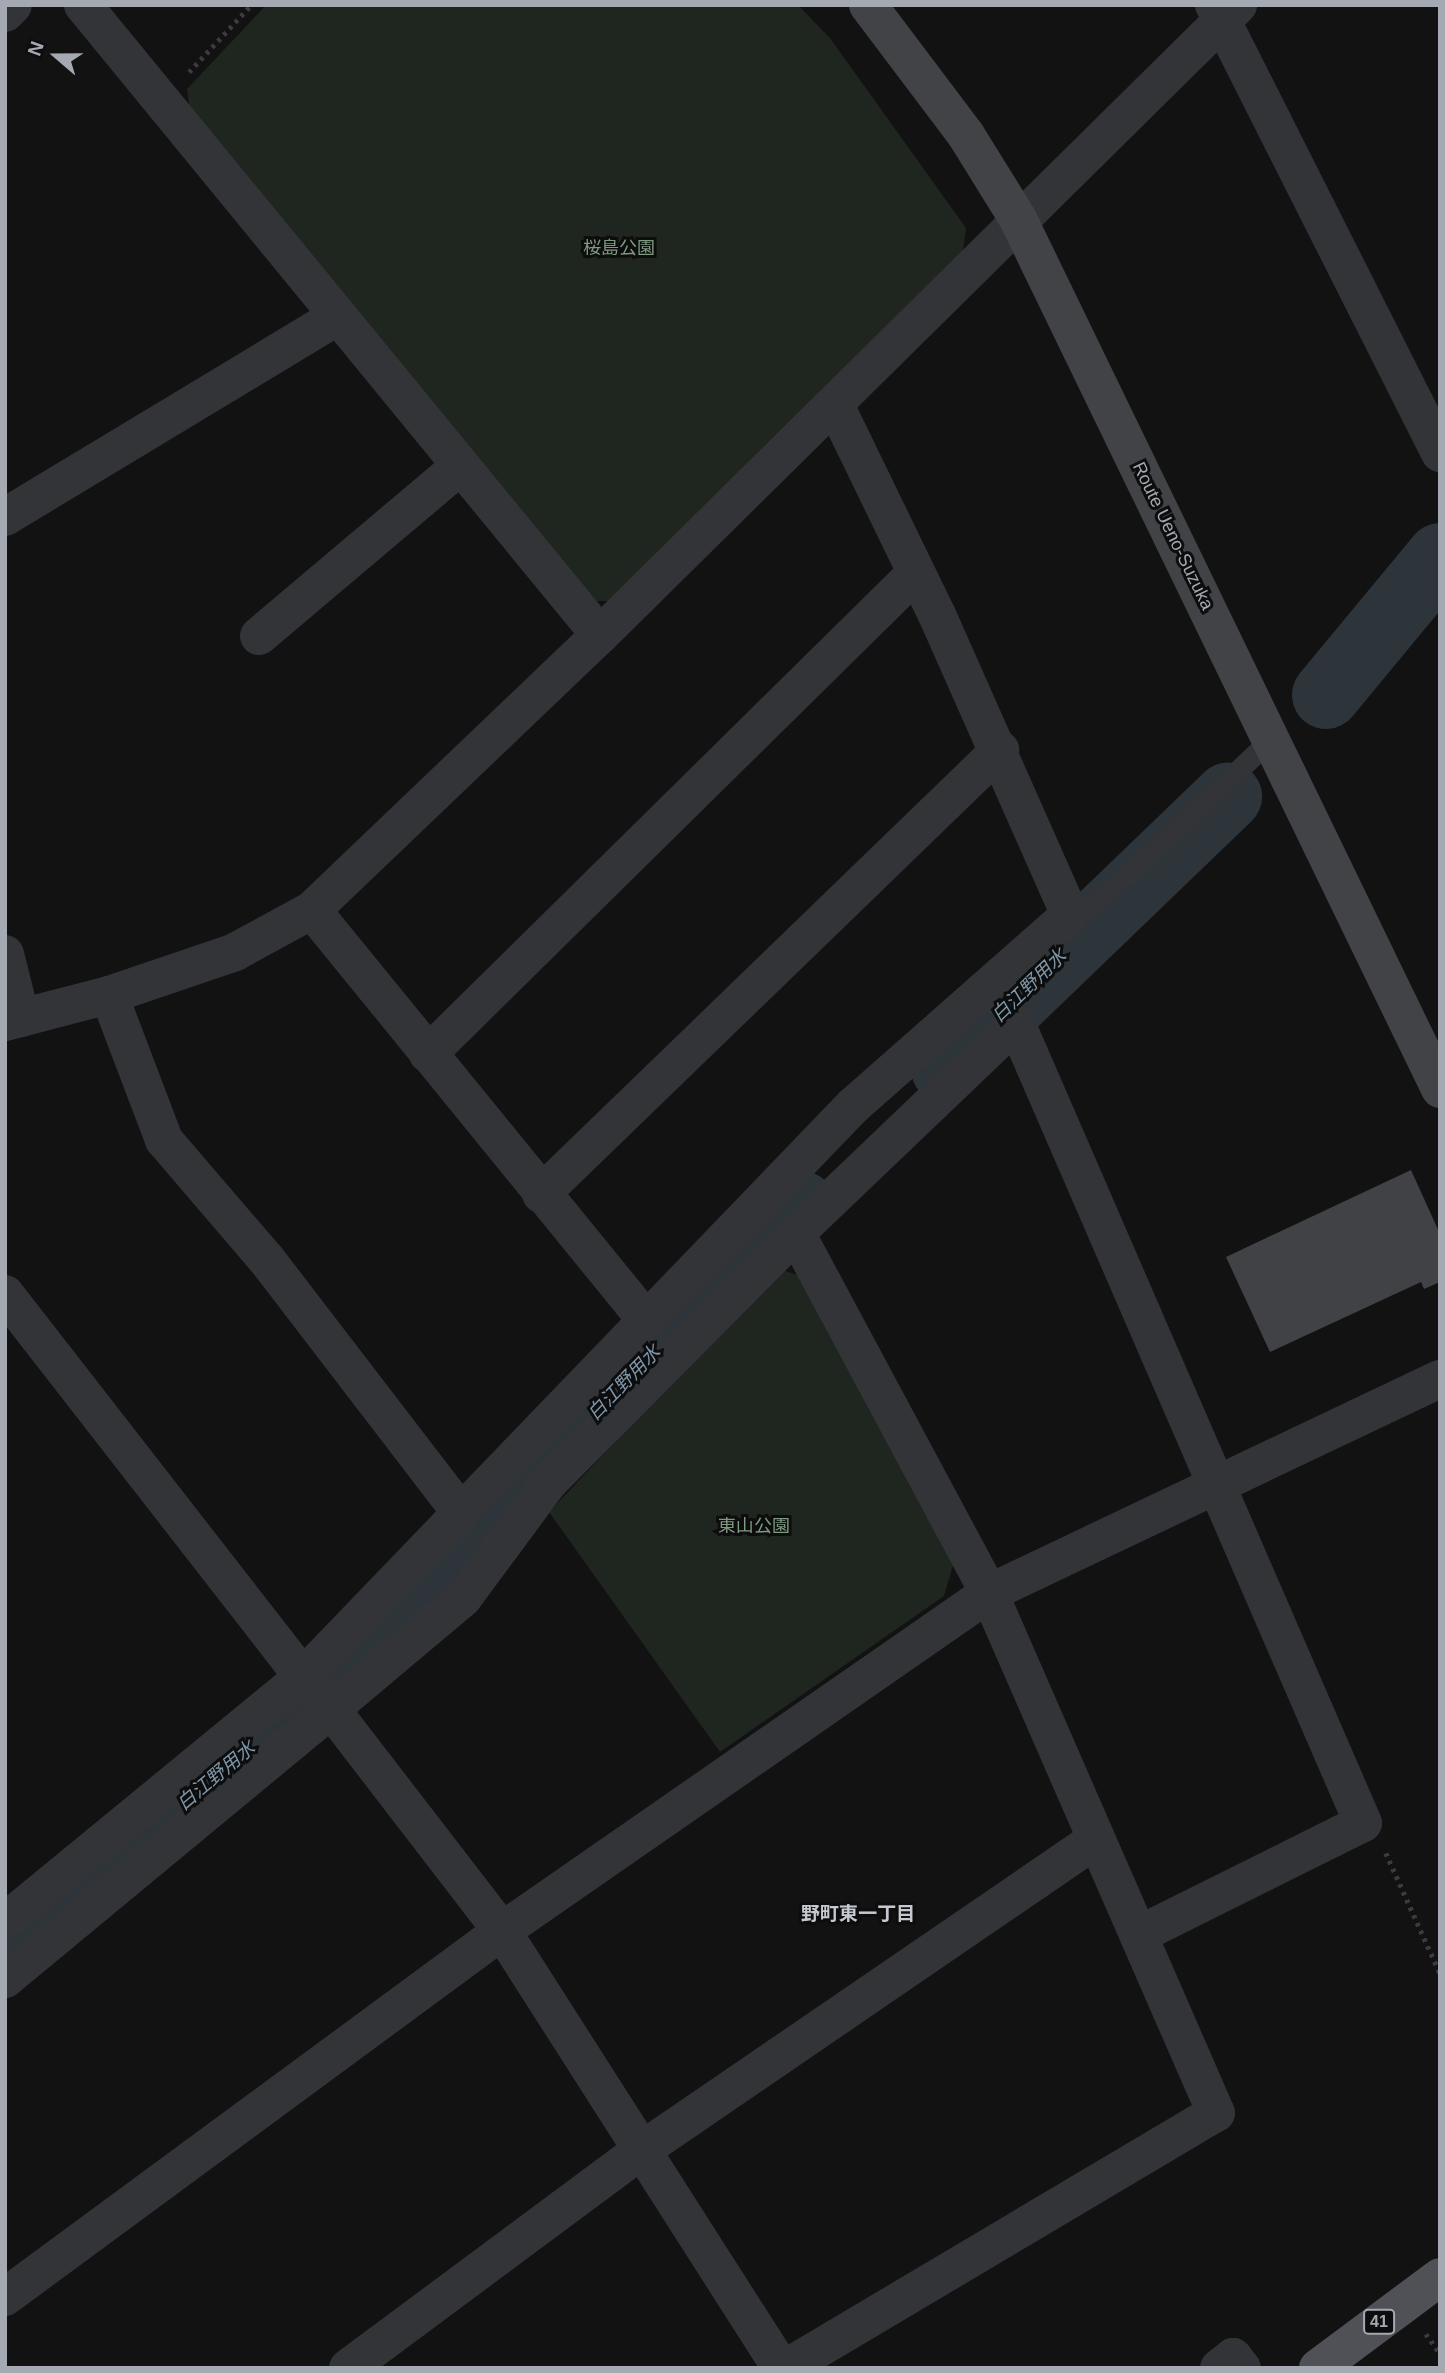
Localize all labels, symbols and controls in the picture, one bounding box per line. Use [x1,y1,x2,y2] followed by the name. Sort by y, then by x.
[21,21,91,91] north arrow
[24,39,48,59] text: N
[583,237,655,259] park label: 桜島公園
[1128,458,1218,614] street label: Route Ueno-Suzuka
[987,945,1071,1027] water label: 白江野用水
[583,1341,665,1425] water label: 白江野用水
[718,1515,790,1537] park label: 東山公園
[172,1737,260,1815] water label: 白江野用水
[801,1903,915,1925] district label: 野町東一丁目
[1362,2310,1396,2334] road number: 41

